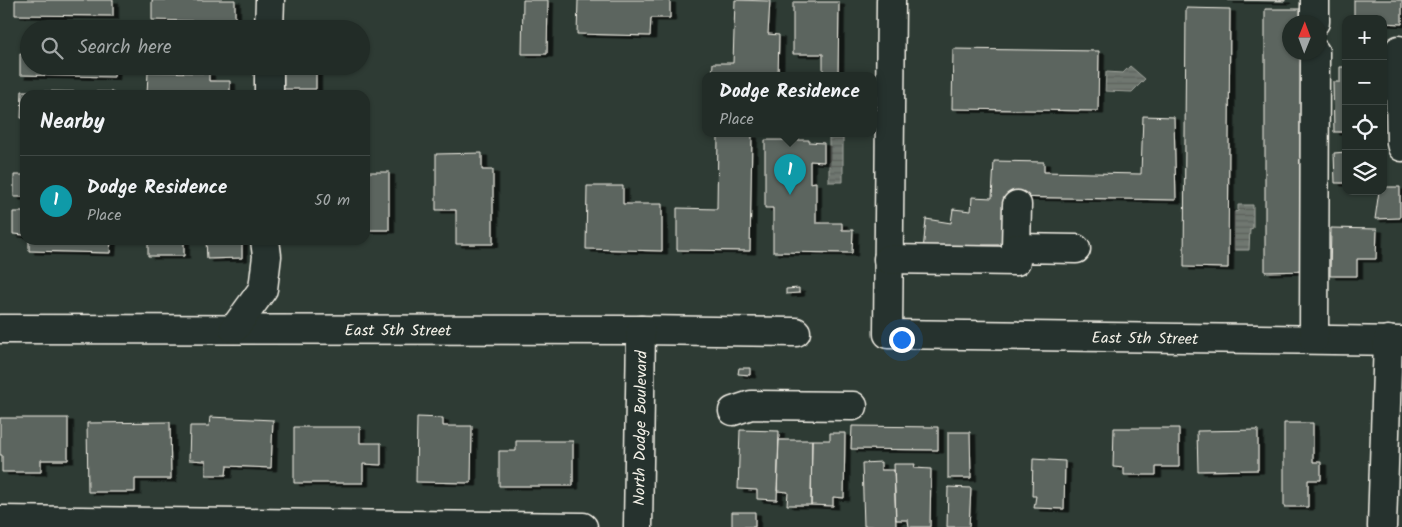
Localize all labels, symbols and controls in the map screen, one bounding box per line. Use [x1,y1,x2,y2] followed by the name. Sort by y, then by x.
[1282,15,1327,60] north arrow
[1342,15,1387,195] map controls
[1342,15,1387,60] button: +
[20,20,370,75] search box
[78,33,172,63] text: Search here
[38,34,66,62] icon: search
[1342,60,1387,105] button: −
[702,72,877,137] popup
[719,77,860,107] text: Dodge Residence
[1342,105,1387,150] button: locate
[40,106,105,139] text: Nearby
[719,107,754,132] text: Place
[1342,150,1387,195] button: layers
[774,154,806,195] pin: 1
[87,173,227,203] text: Dodge Residence
[54,188,58,213] text: 1
[314,188,350,213] text: 50 m
[87,203,121,228] text: Place
[345,319,452,344] street label: East 5th Street
[1091,326,1199,352] street label: East 5th Street
[889,327,915,353] your location
[627,349,655,506] street label: North Dodge Boulevard

